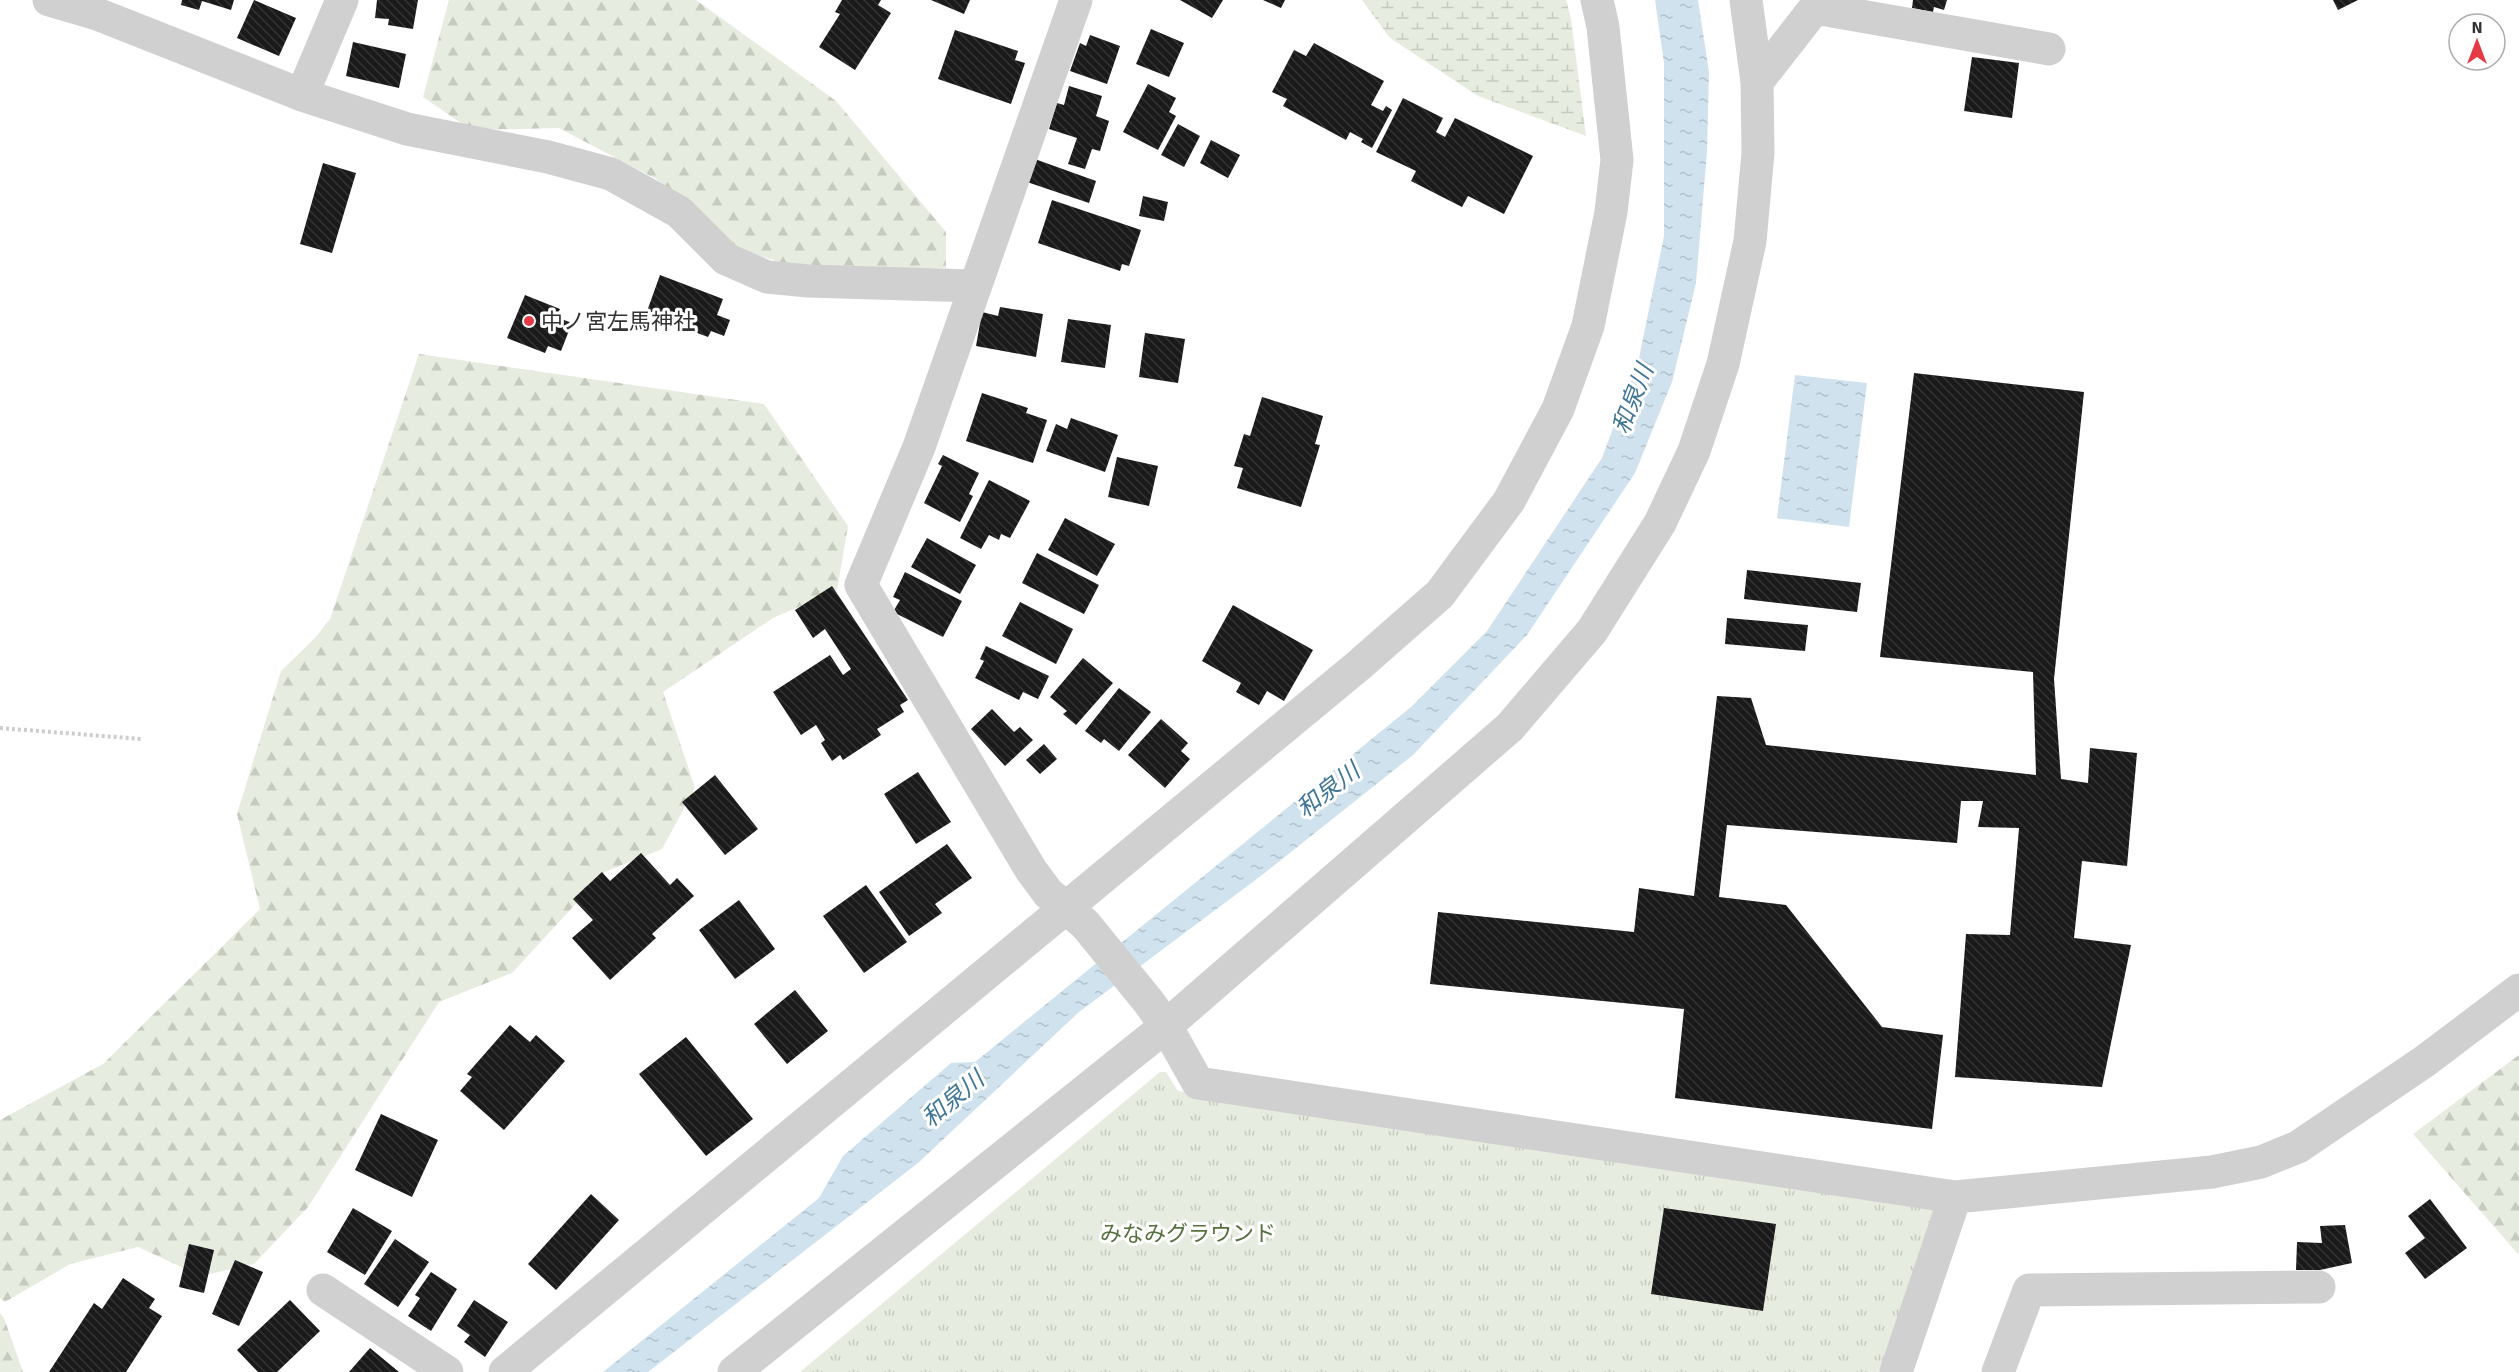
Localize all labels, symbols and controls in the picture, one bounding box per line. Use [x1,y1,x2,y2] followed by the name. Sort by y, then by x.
[2447,12,2507,72] north arrow
[2471,18,2483,38] text: N
[541,308,695,335] place label: 中ノ宮左馬神社
[522,314,536,328] marker: 中ノ宮左馬神社
[1606,357,1661,438] water label: 和泉川
[1290,754,1368,824] water label: 和泉川
[916,1062,993,1134] water label: 和泉川
[1100,1220,1276,1247] park label: みなみグラウンド

